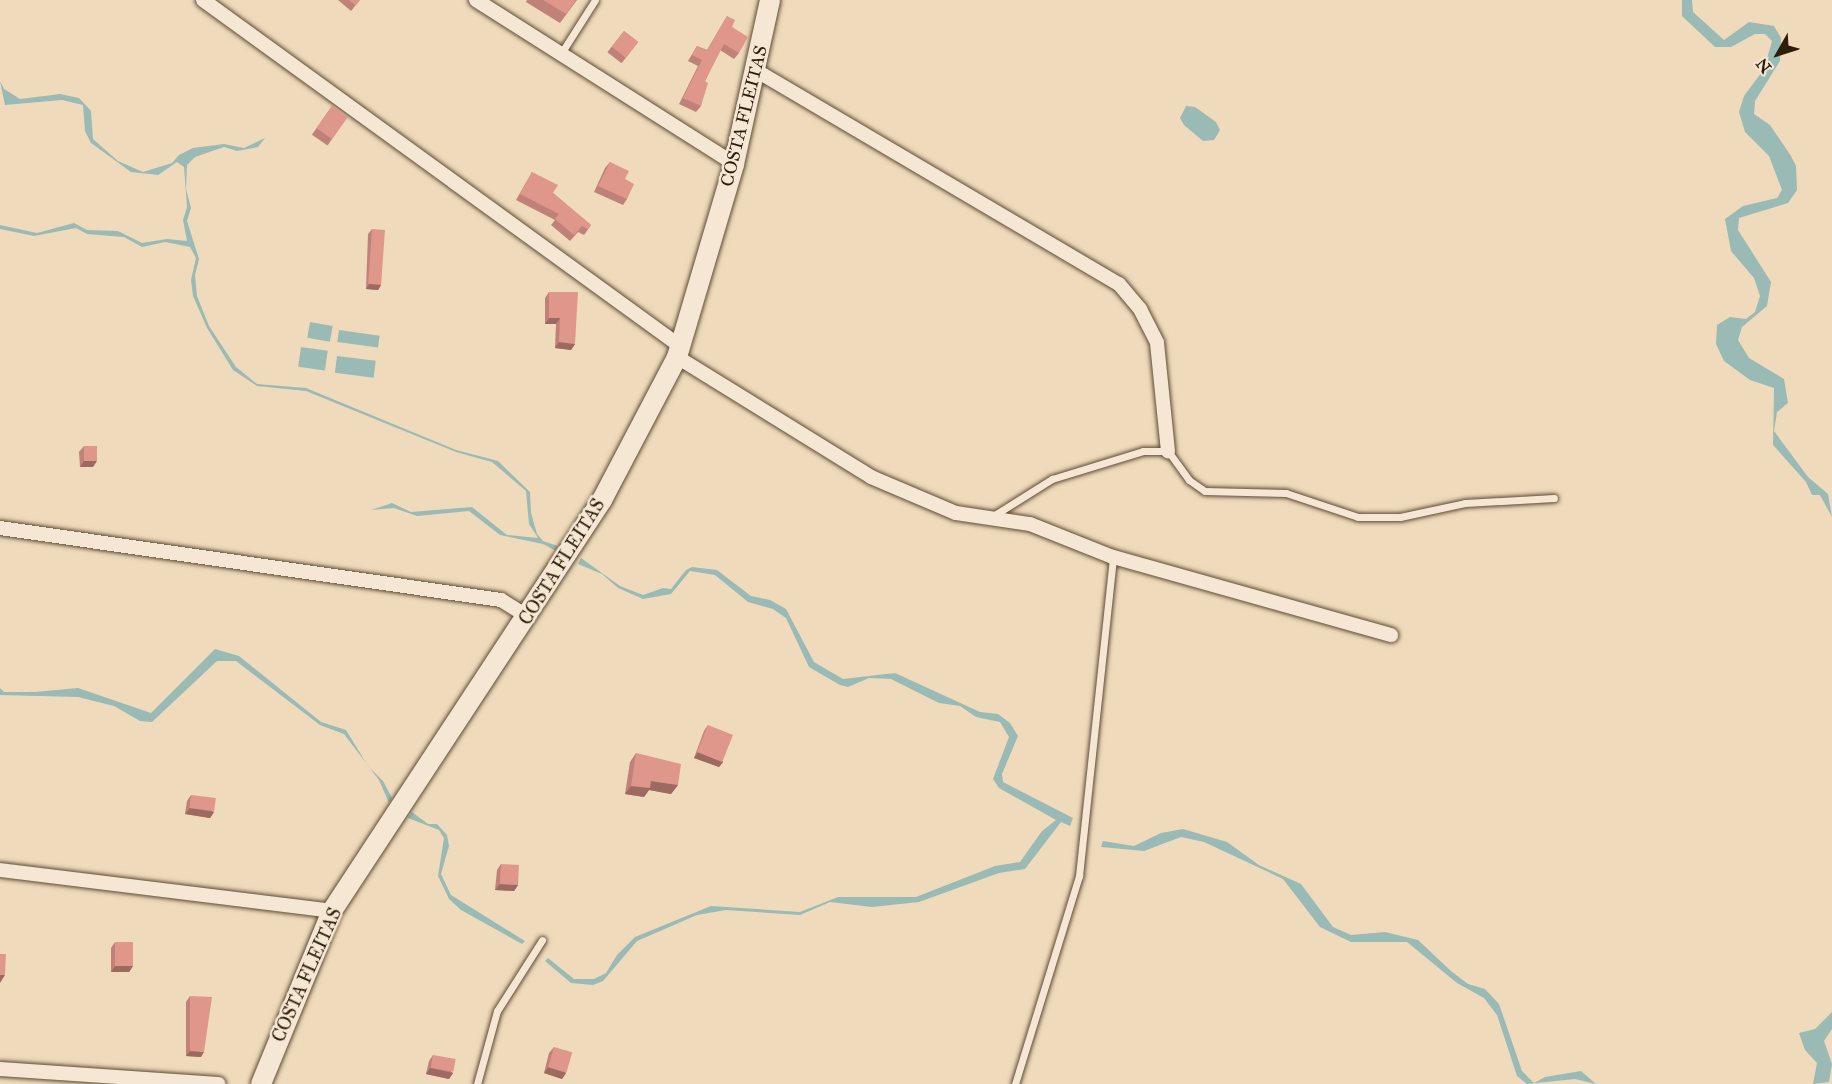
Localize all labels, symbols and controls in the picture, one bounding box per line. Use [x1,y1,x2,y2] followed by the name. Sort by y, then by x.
[1748,24,1808,84] north arrow
[716,43,772,189] street label: COSTA FLEITAS
[1752,54,1775,77] text: N
[515,495,609,629] street label: COSTA FLEITAS
[268,905,346,1045] street label: COSTA FLEITAS

